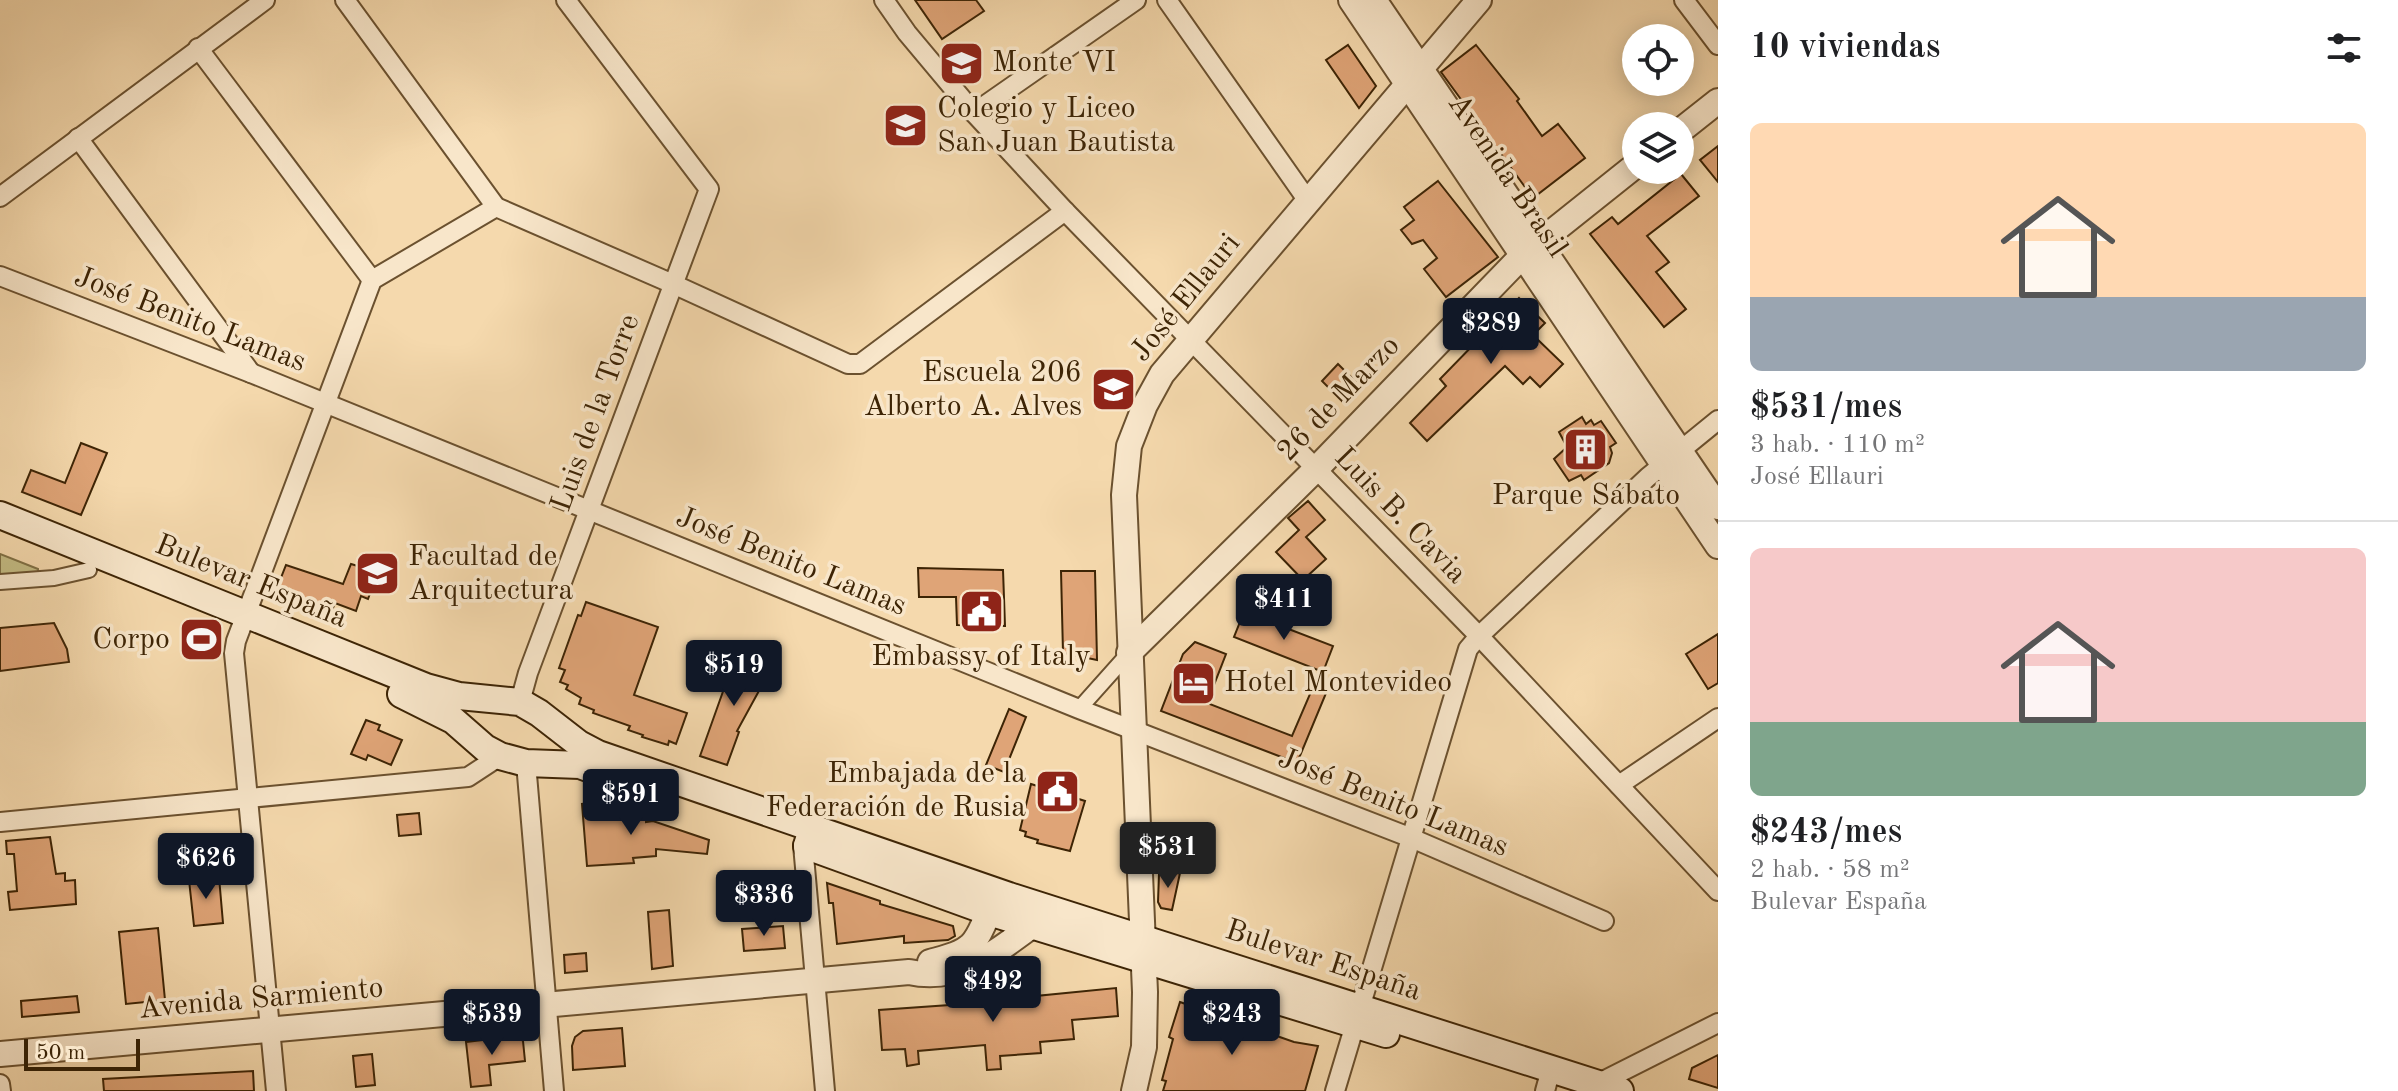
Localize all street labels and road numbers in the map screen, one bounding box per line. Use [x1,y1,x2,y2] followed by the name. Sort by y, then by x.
[1442,89,1572,263] street label: Avenida Brasil
[1126,229,1246,367] street label: José Ellauri
[70,262,310,378] street label: José Benito Lamas
[546,310,646,516] street label: Luis de la Torre
[1272,331,1406,467] street label: 26 de Marzo
[1328,442,1472,590] street label: Luis B. Cavia
[672,502,910,622] street label: José Benito Lamas
[151,530,351,634] street label: Bulevar España
[1274,743,1512,863] street label: José Benito Lamas
[1221,915,1425,1007] street label: Bulevar España
[137,973,385,1025] street label: Avenida Sarmiento

